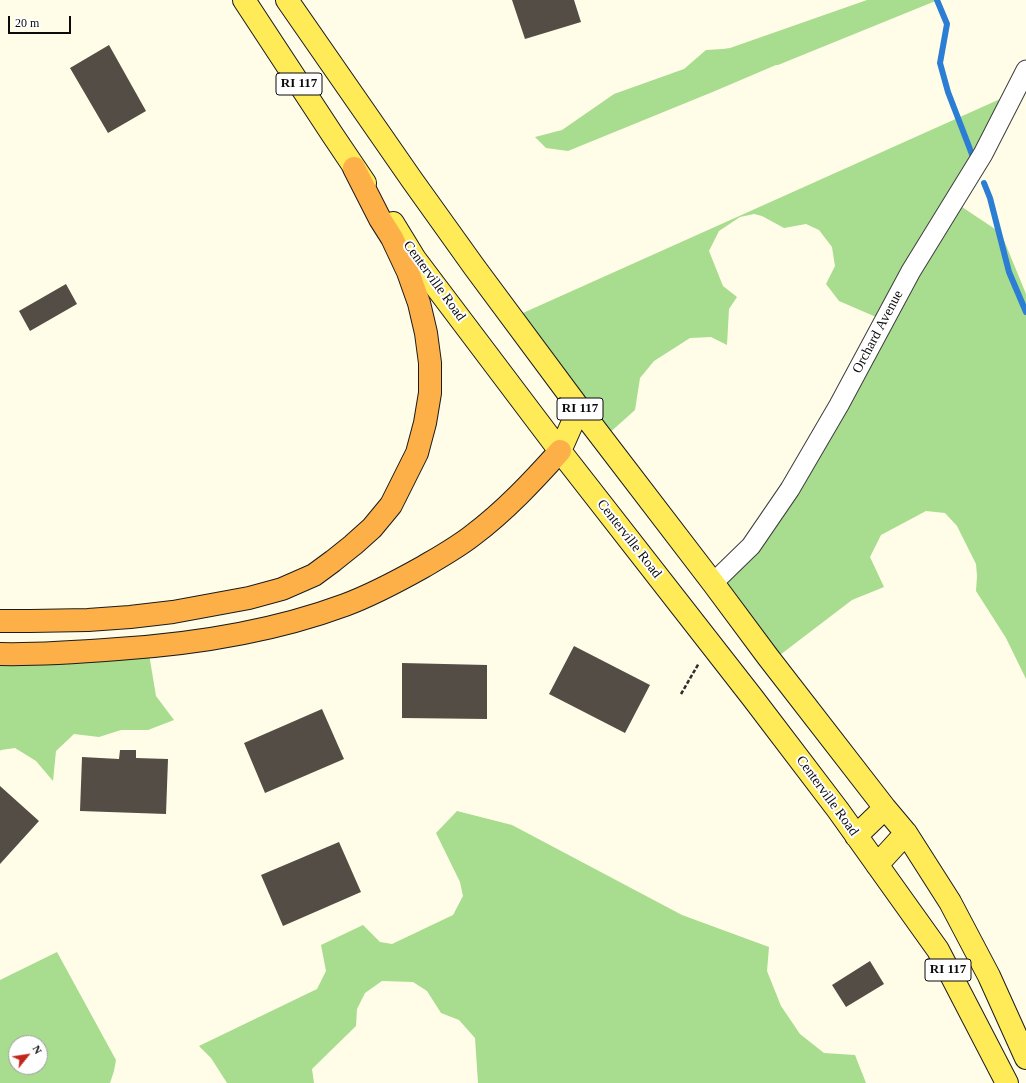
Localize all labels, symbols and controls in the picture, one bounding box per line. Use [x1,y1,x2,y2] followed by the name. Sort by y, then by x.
[10,8,73,34] scale bar
[15,16,39,30] text: 20 m
[276,73,322,95] road number: RI 117
[399,238,469,324] street label: Centerville Road
[849,288,907,376] street label: Orchard Avenue
[557,398,603,420] road number: RI 117
[593,496,665,582] street label: Centerville Road
[792,753,862,839] street label: Centerville Road
[925,959,971,981] road number: RI 117
[8,1035,48,1075] north arrow
[30,1043,45,1056] text: N

